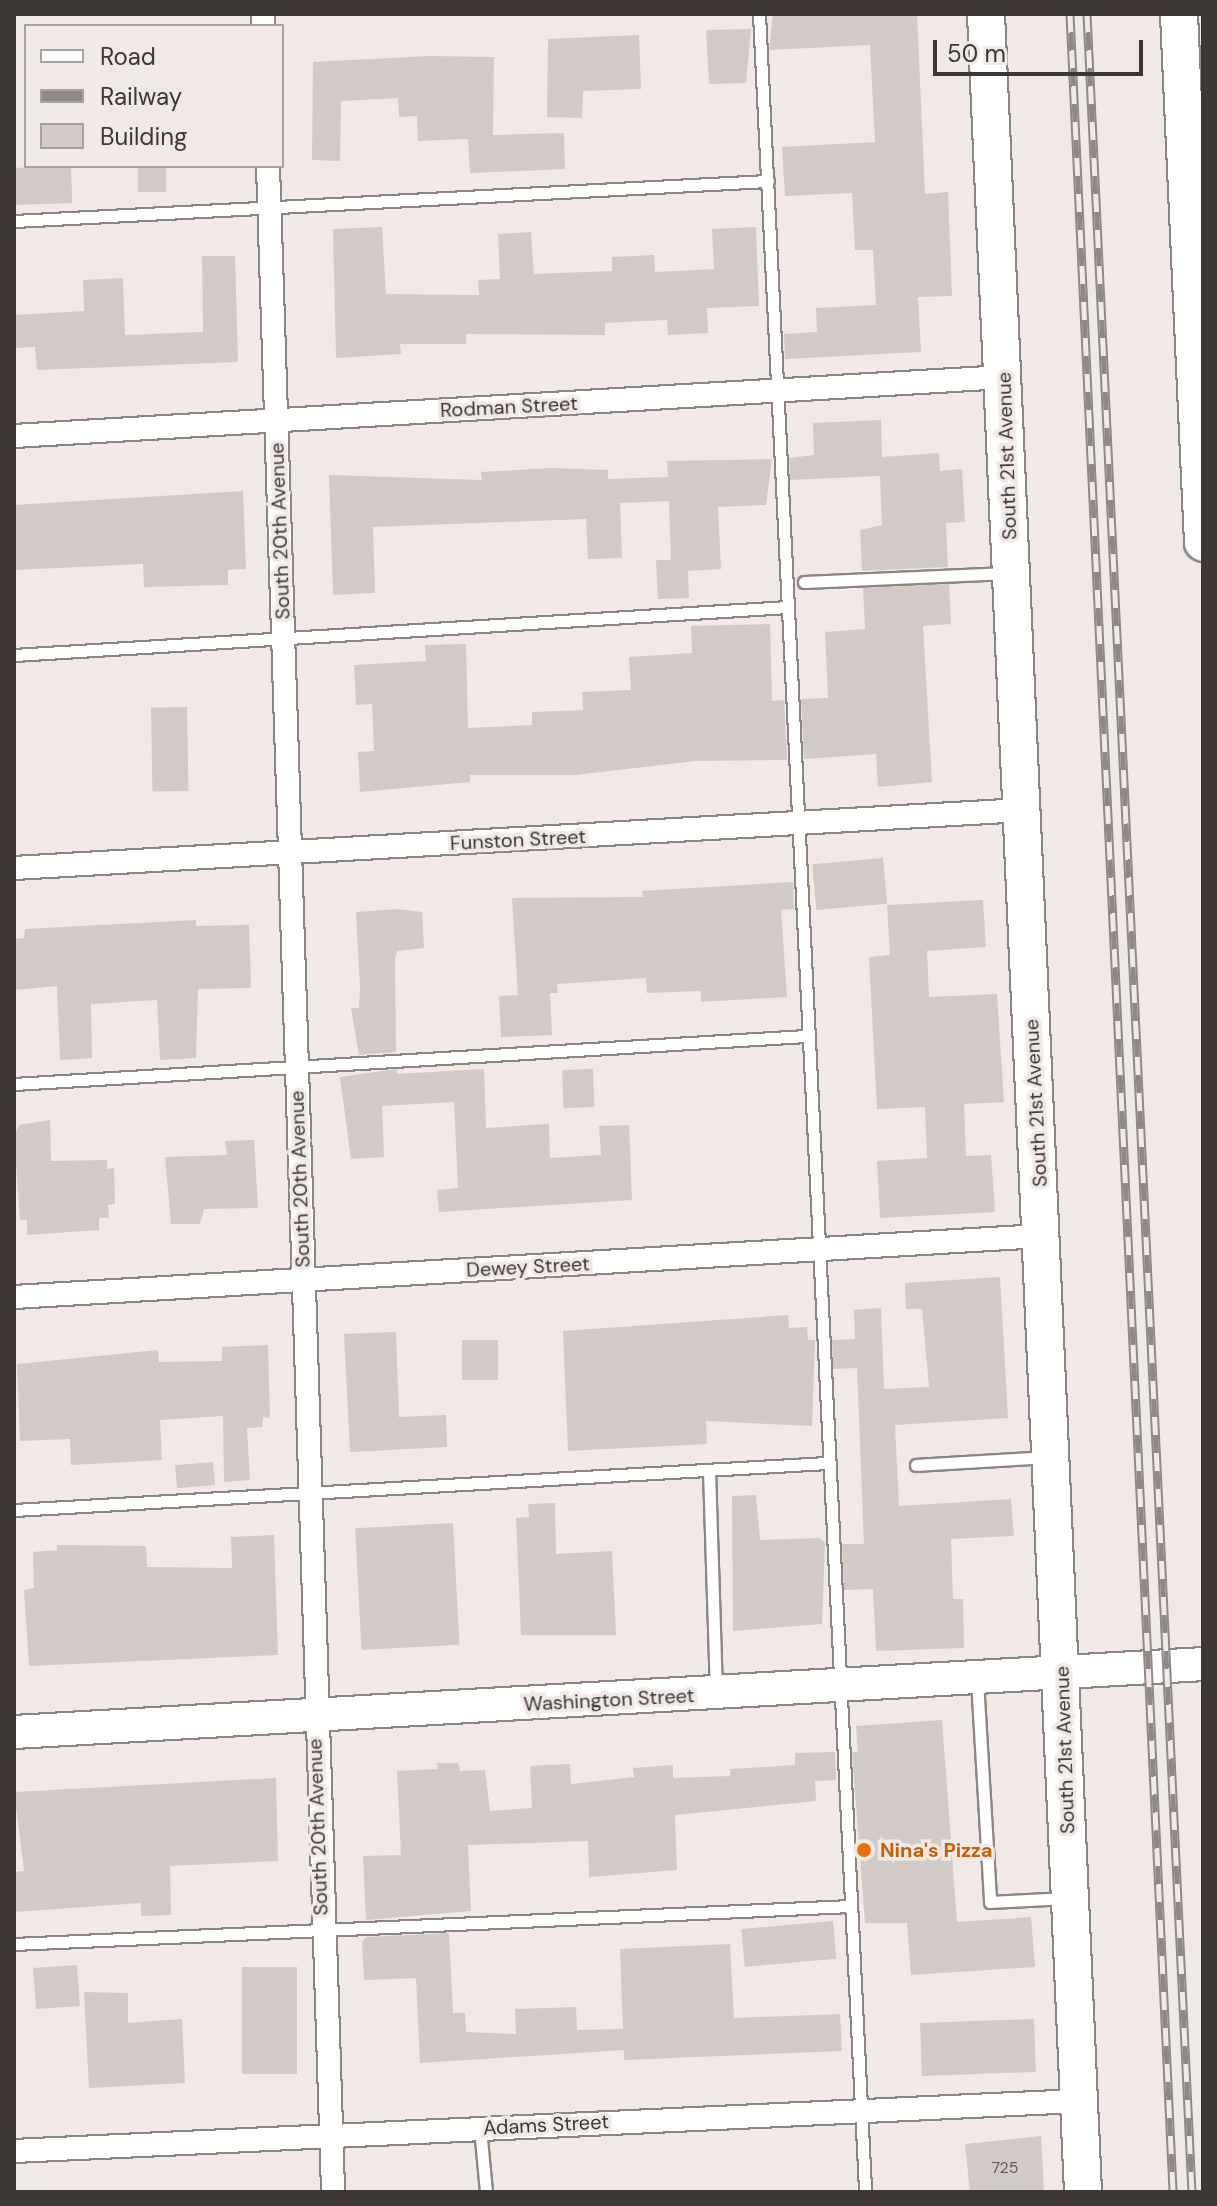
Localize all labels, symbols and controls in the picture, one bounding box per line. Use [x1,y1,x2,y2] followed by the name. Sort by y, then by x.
[24,24,284,168] legend
[937,24,1147,74] scale bar
[947,38,1006,69] text: 50 m
[100,41,156,72] text: Road
[100,81,182,112] text: Railway
[100,121,187,152] text: Building
[992,372,1022,540] street label: South 21st Avenue
[440,391,578,423] street label: Rodman Street
[265,442,295,620] street label: South 20th Avenue
[449,824,587,856] street label: Funston Street
[1020,1018,1052,1188] street label: South 21st Avenue
[285,1090,315,1268] street label: South 20th Avenue
[466,1252,590,1282] street label: Dewey Street
[1050,1666,1080,1834] street label: South 21st Avenue
[523,1684,695,1716] street label: Washington Street
[303,1738,333,1916] street label: South 20th Avenue
[880,1838,992,1862] place label: Nina's Pizza
[855,1841,873,1859] marker: Nina's Pizza
[482,2110,610,2140] street label: Adams Street
[991,2158,1019,2178] house number: 725

